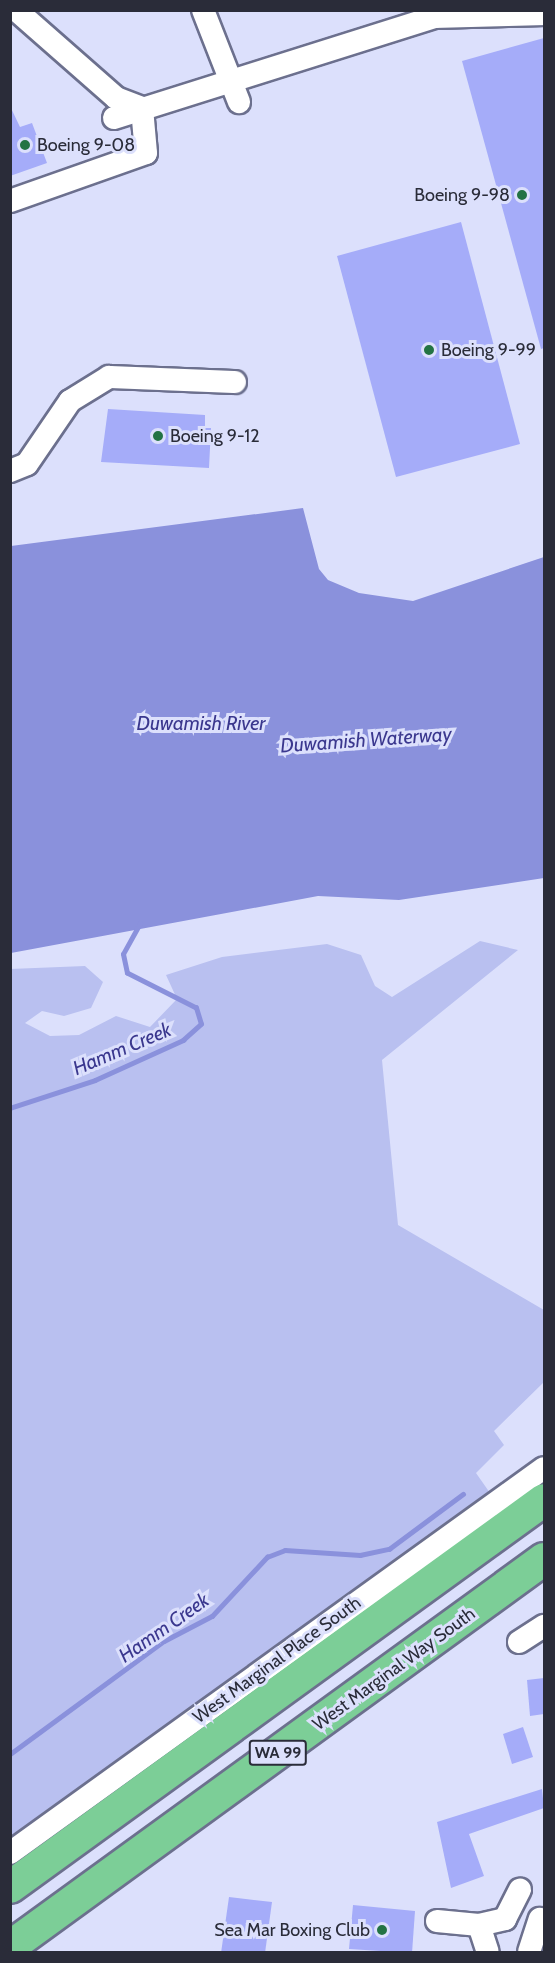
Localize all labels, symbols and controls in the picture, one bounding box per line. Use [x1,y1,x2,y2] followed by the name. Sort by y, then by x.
[37,134,135,156] place label: Boeing 9-08
[18,138,32,152] marker: Boeing 9-08
[414,184,510,206] place label: Boeing 9-98
[515,188,529,202] marker: Boeing 9-98
[441,339,536,361] place label: Boeing 9-99
[422,343,436,357] marker: Boeing 9-99
[170,425,260,447] place label: Boeing 9-12
[151,429,165,443] marker: Boeing 9-12
[137,711,265,735] water label: Duwamish River
[280,722,452,758] water label: Duwamish Waterway
[69,1018,175,1080] water label: Hamm Creek
[114,1588,214,1668] water label: Hamm Creek
[189,1592,365,1728] street label: West Marginal Place South
[309,1603,479,1735] street label: West Marginal Way South
[248,1740,308,1766] road number: WA 99
[214,1919,370,1941] place label: Sea Mar Boxing Club
[375,1923,389,1937] marker: Sea Mar Boxing Club

